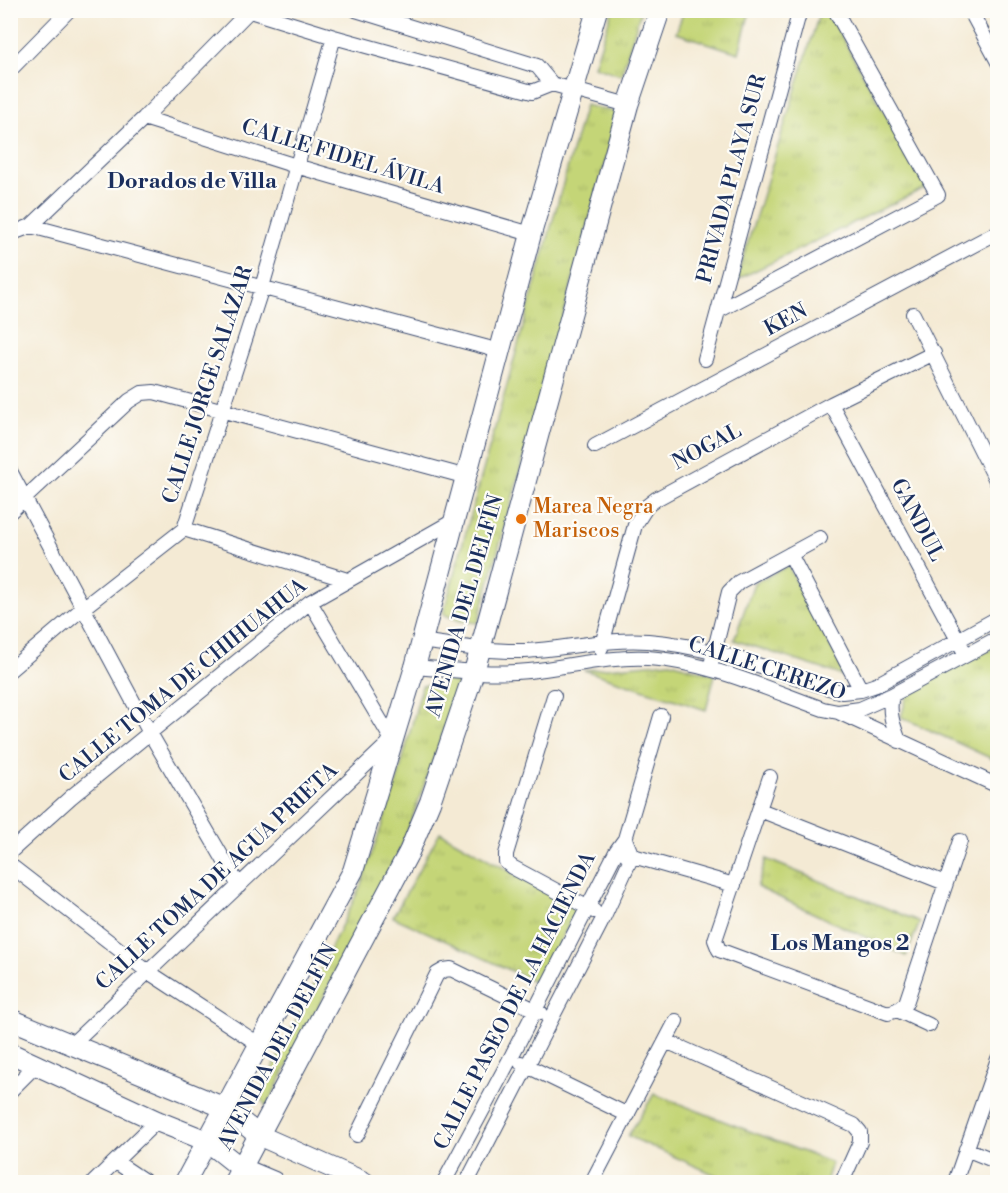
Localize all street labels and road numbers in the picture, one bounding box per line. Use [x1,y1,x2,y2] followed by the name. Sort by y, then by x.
[692,71,773,286] street label: PRIVADA PLAYA SUR
[238,112,449,200] street label: CALLE FIDEL ÁVILA
[157,262,259,507] street label: CALLE JORGE SALAZAR
[760,298,812,342] street label: KEN
[668,418,746,476] street label: NOGAL
[884,474,950,566] street label: GANDUL
[419,491,509,721] street label: AVENIDA DEL DELFÍN
[54,573,312,789] street label: CALLE TOMA DE CHIHUAHUA
[685,631,849,707] street label: CALLE CEREZO
[90,757,344,996] street label: CALLE TOMA DE AGUA PRIETA
[428,847,602,1154] street label: CALLE PASEO DE LA HACIENDA
[210,938,344,1156] street label: AVENIDA DEL DELFÍN

